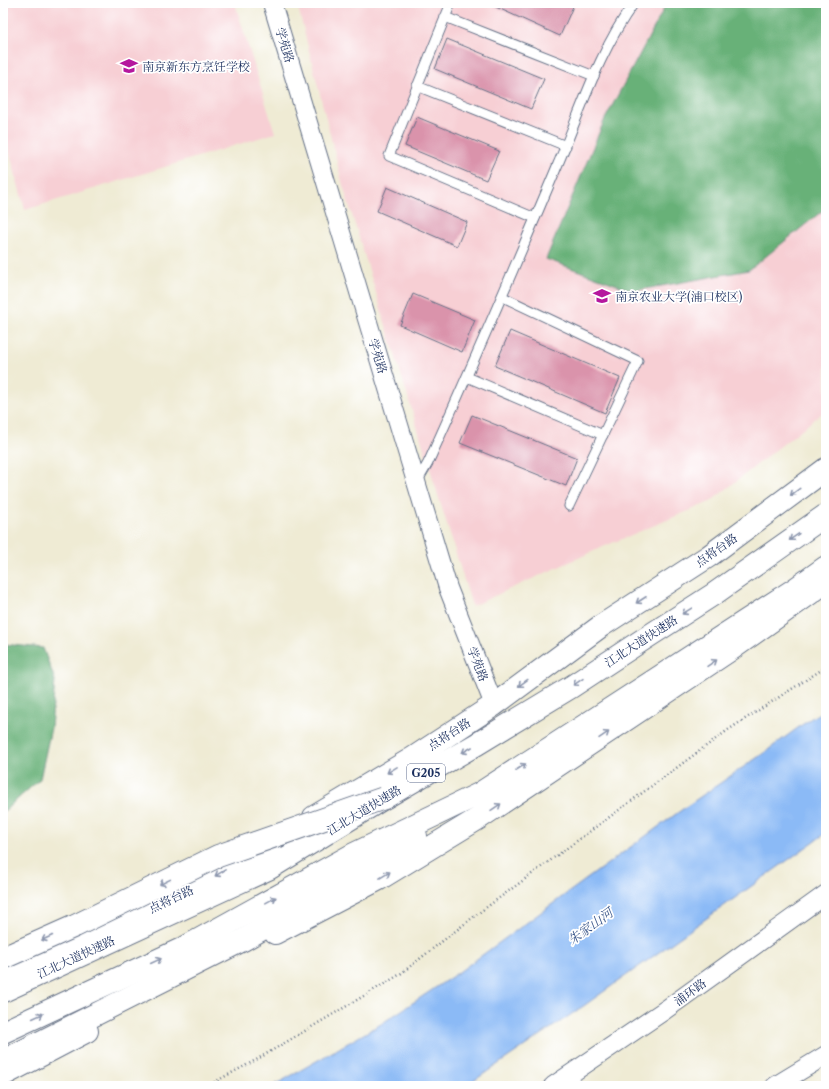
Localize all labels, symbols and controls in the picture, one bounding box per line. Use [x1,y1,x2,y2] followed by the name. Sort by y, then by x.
[273,26,297,64] street label: 学苑路
[119,56,139,76] school or university icon: 南京新东方烹饪学校
[142,59,250,74] place label: 南京新东方烹饪学校
[592,286,612,306] school or university icon: 南京农业大学(浦口校区)
[615,289,743,304] place label: 南京农业大学(浦口校区)
[366,337,390,375] street label: 学苑路
[789,488,800,496] one-way arrow
[692,530,740,570] street label: 点将台路
[789,533,800,541] one-way arrow
[636,596,647,604] one-way arrow
[682,607,693,615] one-way arrow
[602,612,680,670] street label: 江北大道快速路
[465,645,491,683] street label: 学苑路
[706,659,717,667] one-way arrow
[518,678,529,687] one-way arrow
[573,678,584,686] one-way arrow
[425,715,473,753] street label: 点将台路
[598,731,609,739] one-way arrow
[461,746,473,754] one-way arrow
[515,762,527,770] one-way arrow
[407,764,445,782] road number: G205
[386,767,398,775] one-way arrow
[324,782,404,838] street label: 江北大道快速路
[490,803,501,811] one-way arrow
[214,870,226,878] one-way arrow
[379,871,390,879] one-way arrow
[159,879,171,886] one-way arrow
[146,882,196,916] street label: 点将台路
[265,895,277,903] one-way arrow
[564,903,617,948] water label: 朱家山河
[35,932,117,982] street label: 江北大道快速路
[42,935,54,943] one-way arrow
[150,957,162,964] one-way arrow
[671,975,709,1009] street label: 浦环路
[32,1012,44,1019] one-way arrow

